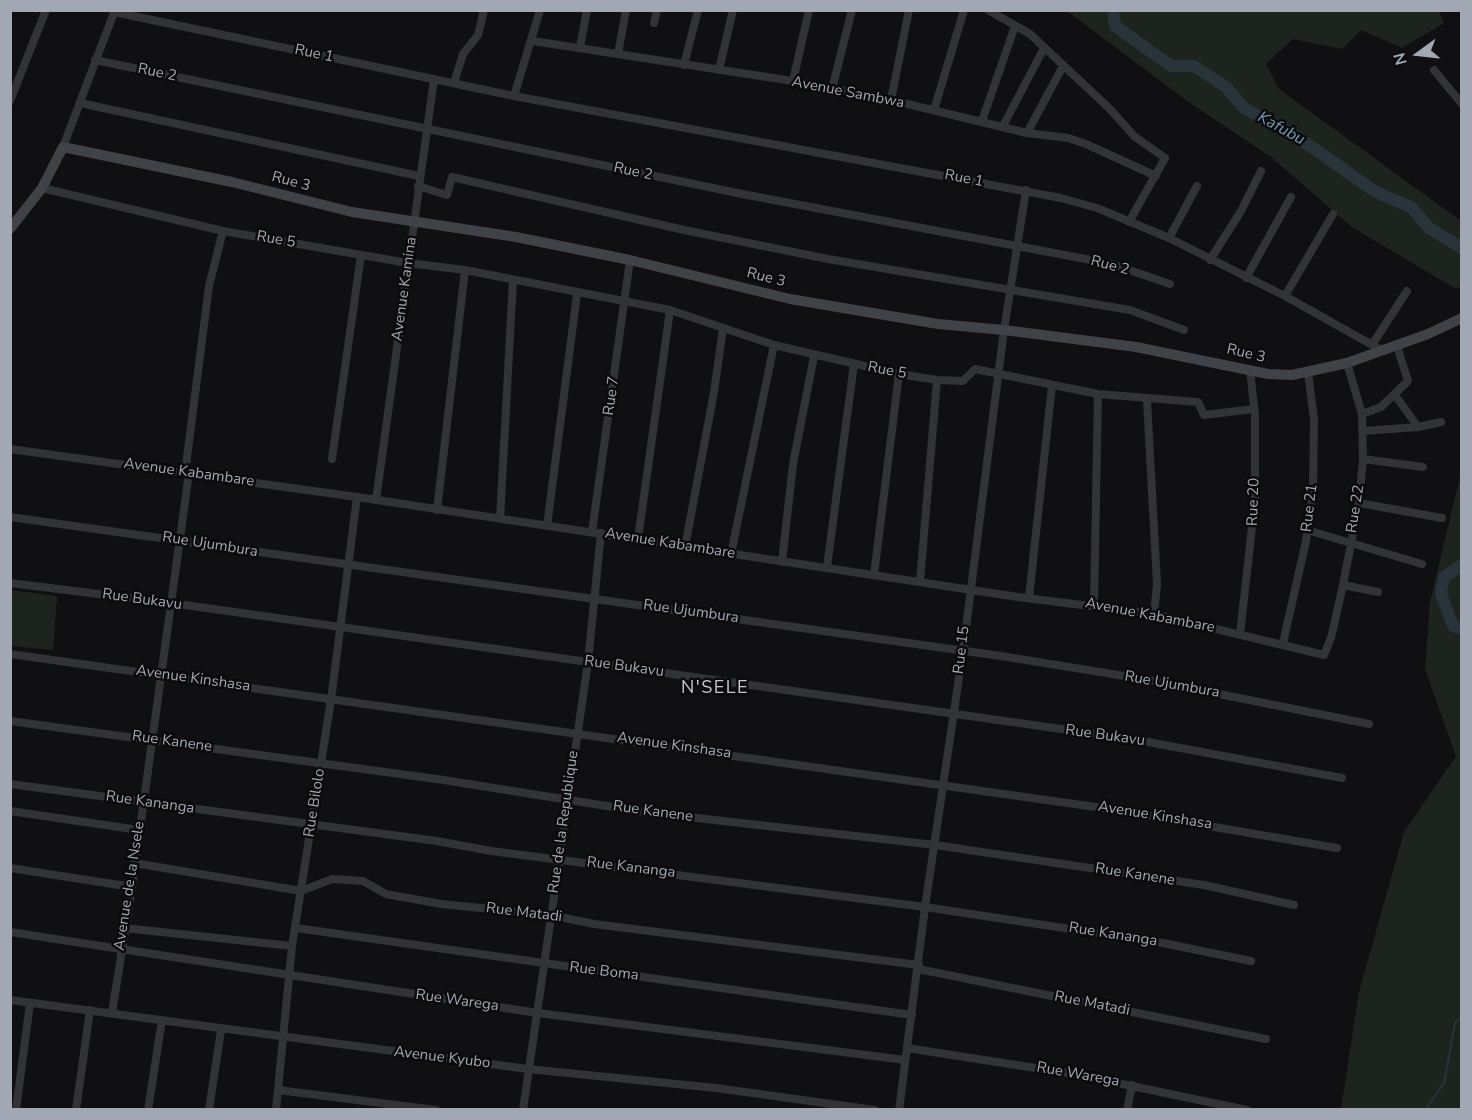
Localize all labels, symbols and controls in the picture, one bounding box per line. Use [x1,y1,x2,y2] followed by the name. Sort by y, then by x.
[1388,24,1448,84] north arrow
[293,41,335,67] street label: Rue 1
[1388,50,1413,67] text: N
[136,60,178,86] street label: Rue 2
[790,73,906,113] street label: Avenue Sambwa
[1254,108,1308,150] water label: Kafubu
[612,159,654,185] street label: Rue 2
[943,166,985,192] street label: Rue 1
[270,168,312,196] street label: Rue 3
[255,228,297,252] street label: Rue 5
[389,236,421,342] street label: Avenue Kamina
[1089,252,1131,280] street label: Rue 2
[745,265,787,291] street label: Rue 3
[1225,341,1267,367] street label: Rue 3
[866,358,908,384] street label: Rue 5
[600,375,624,417] street label: Rue 7
[123,455,255,491] street label: Avenue Kabambare
[1244,478,1264,526] street label: Rue 20
[1298,483,1322,533] street label: Rue 21
[1343,484,1369,534] street label: Rue 22
[604,525,736,563] street label: Avenue Kabambare
[161,529,259,561] street label: Rue Ujumbura
[101,586,183,614] street label: Rue Bukavu
[1084,595,1216,637] street label: Avenue Kabambare
[642,596,740,628] street label: Rue Ujumbura
[950,625,974,675] street label: Rue 15
[583,653,665,681] street label: Rue Bukavu
[135,662,251,696] street label: Avenue Kinshasa
[1123,668,1221,702] street label: Rue Ujumbura
[681,678,749,700] district label: N'SELE
[1064,722,1146,750] street label: Rue Bukavu
[131,727,213,757] street label: Rue Kanene
[616,729,732,763] street label: Avenue Kinshasa
[545,749,583,895] street label: Rue de la Republique
[301,767,329,839] street label: Rue Bilolo
[105,788,195,818] street label: Rue Kananga
[612,797,694,827] street label: Rue Kanene
[1097,798,1213,834] street label: Avenue Kinshasa
[111,820,149,952] street label: Avenue de la Nsele
[586,854,676,882] street label: Rue Kananga
[1094,860,1176,890] street label: Rue Kanene
[485,899,563,927] street label: Rue Matadi
[1067,919,1159,951] street label: Rue Kananga
[568,959,640,985] street label: Rue Boma
[414,986,500,1016] street label: Rue Warega
[1053,988,1131,1020] street label: Rue Matadi
[393,1043,491,1073] street label: Avenue Kyubo
[1035,1059,1121,1091] street label: Rue Warega

